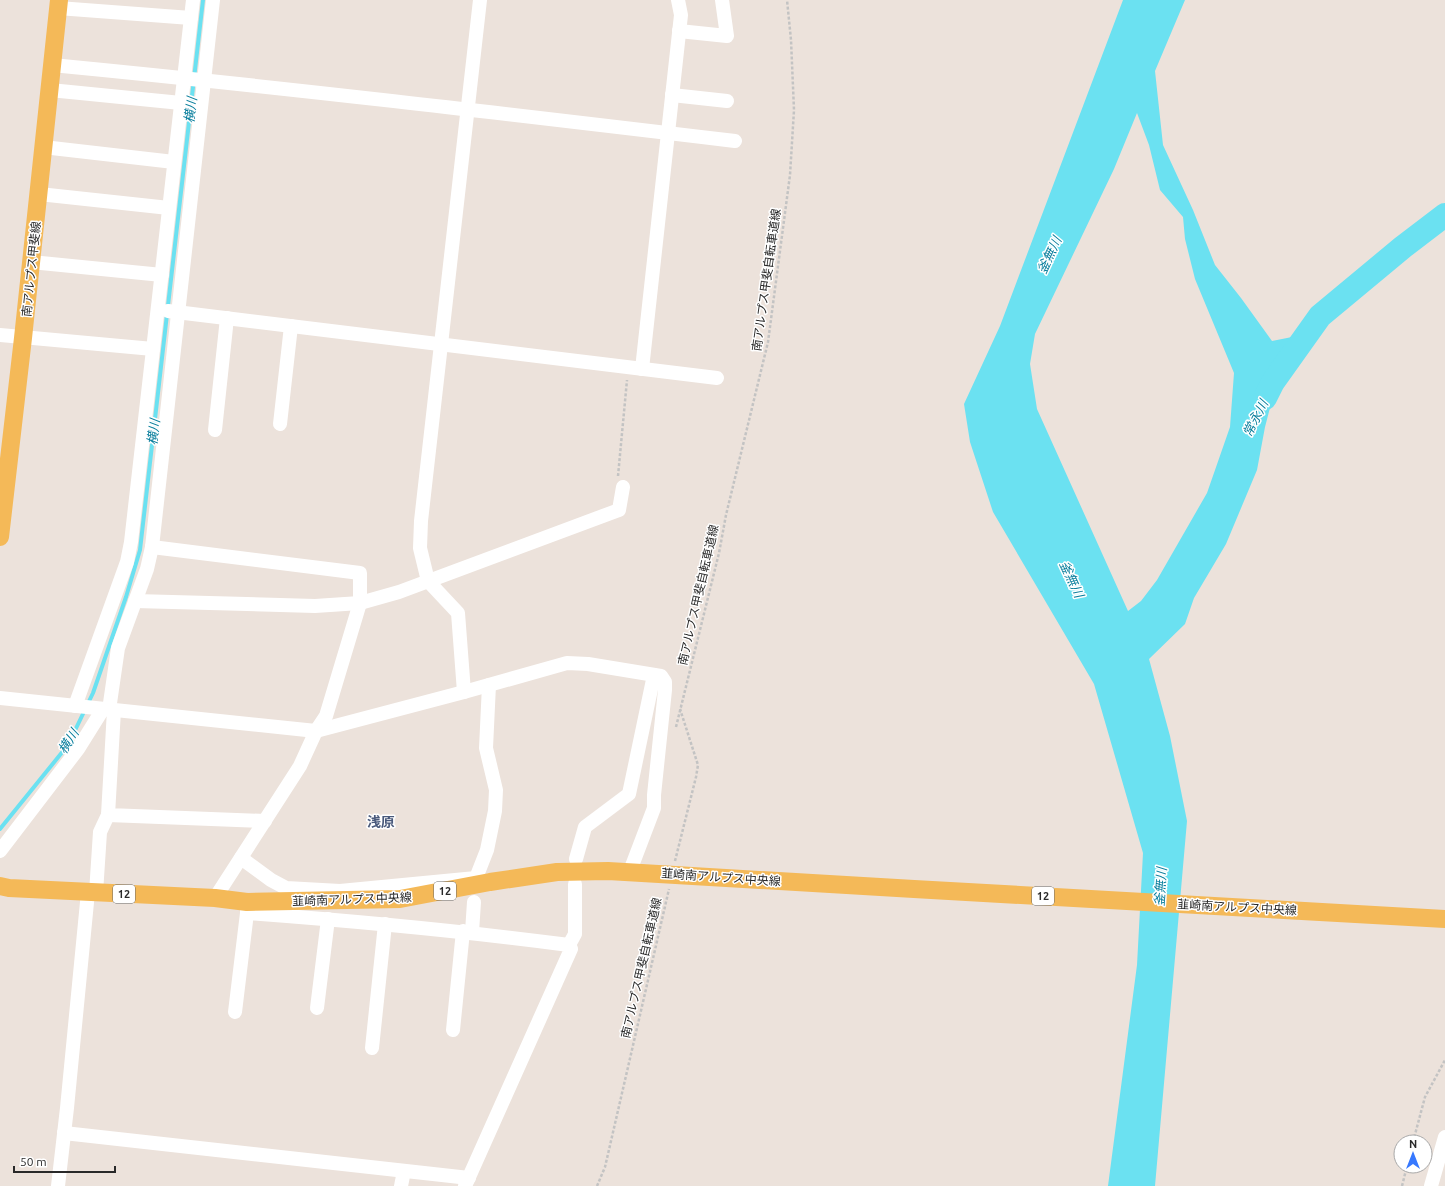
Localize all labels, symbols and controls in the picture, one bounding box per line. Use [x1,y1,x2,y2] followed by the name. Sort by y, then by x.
[181,94,199,124] water label: 横川
[750,208,782,352] street label: 南アルプス甲斐自転車道線
[20,221,42,317] street label: 南アルプス甲斐線
[1034,233,1064,276] water label: 釜無川
[1240,396,1271,439] water label: 常永川
[144,416,162,446] water label: 横川
[675,523,721,667] street label: 南アルプス甲斐自転車道線
[1057,558,1087,601] water label: 釜無川
[55,725,82,756] water label: 横川
[367,814,395,830] district label: 浅原
[1152,865,1168,907] water label: 釜無川
[661,866,781,888] street label: 韮崎南アルプス中央線
[434,882,456,900] road number: 12
[113,885,135,903] road number: 12
[1032,887,1054,905] road number: 12
[292,890,412,908] street label: 韮崎南アルプス中央線
[618,896,664,1040] street label: 南アルプス甲斐自転車道線
[1177,897,1297,917] street label: 韮崎南アルプス中央線
[1393,1134,1433,1174] north arrow
[1409,1138,1417,1150] text: N
[14,1148,115,1174] scale bar
[20,1155,47,1168] text: 50 m

